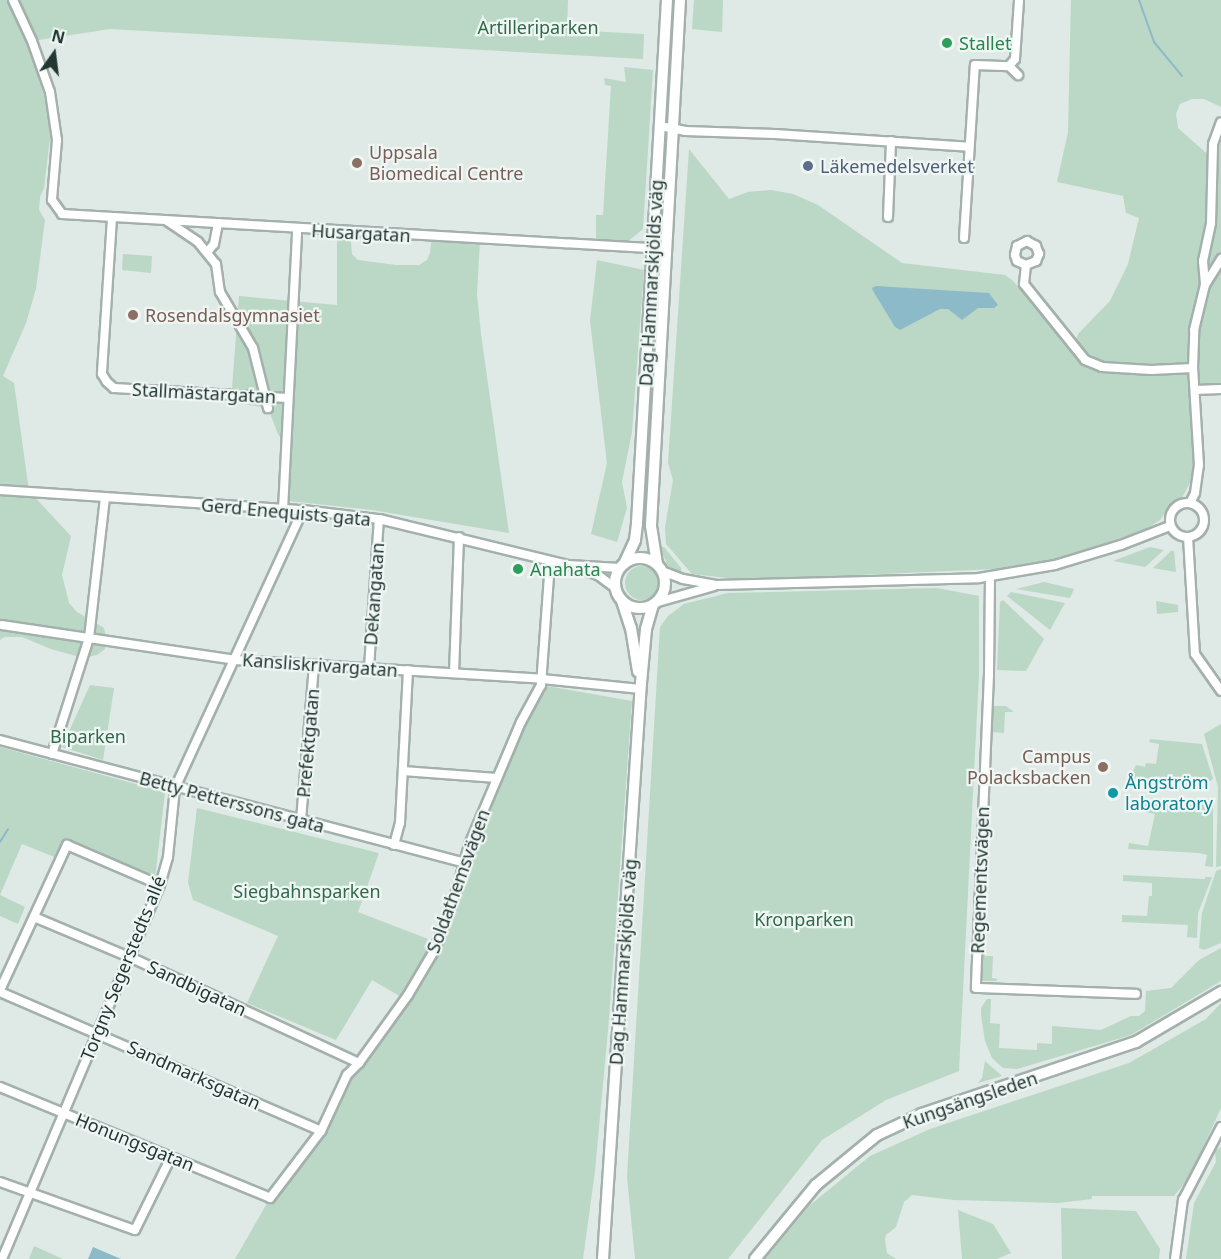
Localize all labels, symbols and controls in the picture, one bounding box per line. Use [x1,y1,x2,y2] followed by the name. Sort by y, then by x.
[477,16,599,38] park label: Artilleriparken
[24,24,84,84] north arrow
[49,24,67,49] text: N
[959,32,1011,54] place label: Stallet
[940,36,954,50] marker: Stallet
[369,142,523,184] place label: Uppsala Biomedical Centre
[820,155,974,177] place label: Läkemedelsverket
[350,156,364,170] marker: Uppsala Biomedical Centre
[801,159,815,173] marker: Läkemedelsverket
[635,179,667,387] street label: Dag Hammarskjölds väg
[311,220,411,246] street label: Husargatan
[145,304,320,326] place label: Rosendalsgymnasiet
[126,308,140,322] marker: Rosendalsgymnasiet
[132,378,276,408] street label: Stallmästargatan
[200,494,372,530] street label: Gerd Enequists gata
[360,542,388,646] street label: Dekangatan
[530,558,601,580] place label: Anahata
[511,562,525,576] marker: Anahata
[241,649,399,681] street label: Kansliskrivargatan
[292,688,324,798] street label: Prefektgatan
[50,725,126,747] park label: Biparken
[967,746,1091,789] place label: Campus Polacksbacken
[1096,760,1110,774] marker: Campus Polacksbacken
[137,767,327,837] street label: Betty Petterssons gata
[1125,772,1213,814] place label: Ångström laboratory
[1106,786,1120,800] marker: Ångström laboratory
[422,806,494,956] street label: Soldathemsvägen
[967,806,993,954] street label: Regementsvägen
[605,858,641,1066] street label: Dag Hammarskjölds väg
[76,872,170,1064] street label: Torgny Segerstedts allé
[233,880,381,902] park label: Siegbahnsparken
[754,908,854,930] park label: Kronparken
[144,956,250,1020] street label: Sandbigatan
[124,1036,264,1114] street label: Sandmarksgatan
[900,1067,1040,1133] street label: Kungsängsleden
[72,1108,198,1176] street label: Honungsgatan

